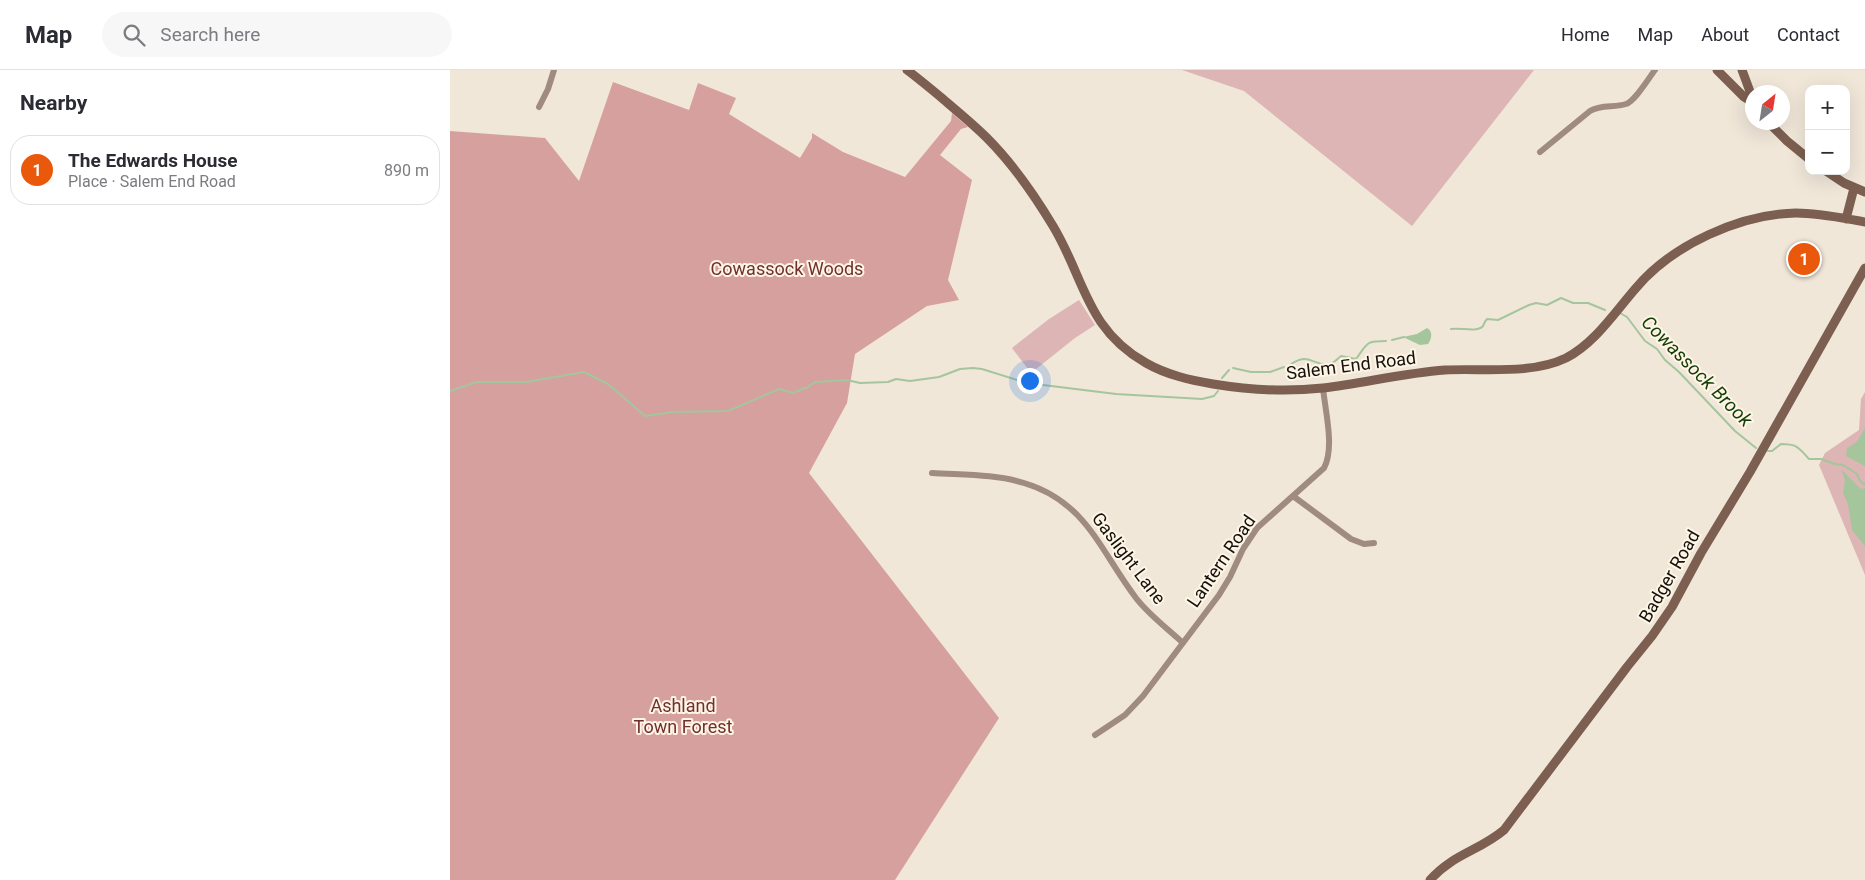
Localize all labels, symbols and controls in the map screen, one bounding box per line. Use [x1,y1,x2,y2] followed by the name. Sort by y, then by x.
[102,12,452,57] search box
[25,21,72,49] text: Map
[120,21,148,49] icon: search
[160,23,260,46] text: Search here
[1561,24,1610,45] text: Home
[1638,24,1673,45] text: Map
[1701,24,1749,45] text: About
[1777,24,1840,45] text: Contact
[1745,85,1790,130] north arrow
[1805,85,1850,175] map controls
[1805,85,1850,130] button: +
[20,91,87,115] text: Nearby
[1805,130,1850,175] button: −
[68,149,238,172] text: The Edwards House
[32,161,42,180] text: 1
[384,161,429,180] text: 890 m
[68,172,236,191] text: Place · Salem End Road
[1788,240,1820,278] pin: 1
[711,258,863,279] park label: Cowassock Woods
[1637,311,1758,432] water label: Cowassock Brook
[1285,347,1417,383] street label: Salem End Road
[1017,368,1043,394] your location
[1088,508,1170,608] street label: Gaslight Lane
[1182,511,1260,611] street label: Lantern Road
[1634,526,1704,626] street label: Badger Road
[634,695,732,737] park label: Ashland Town Forest

